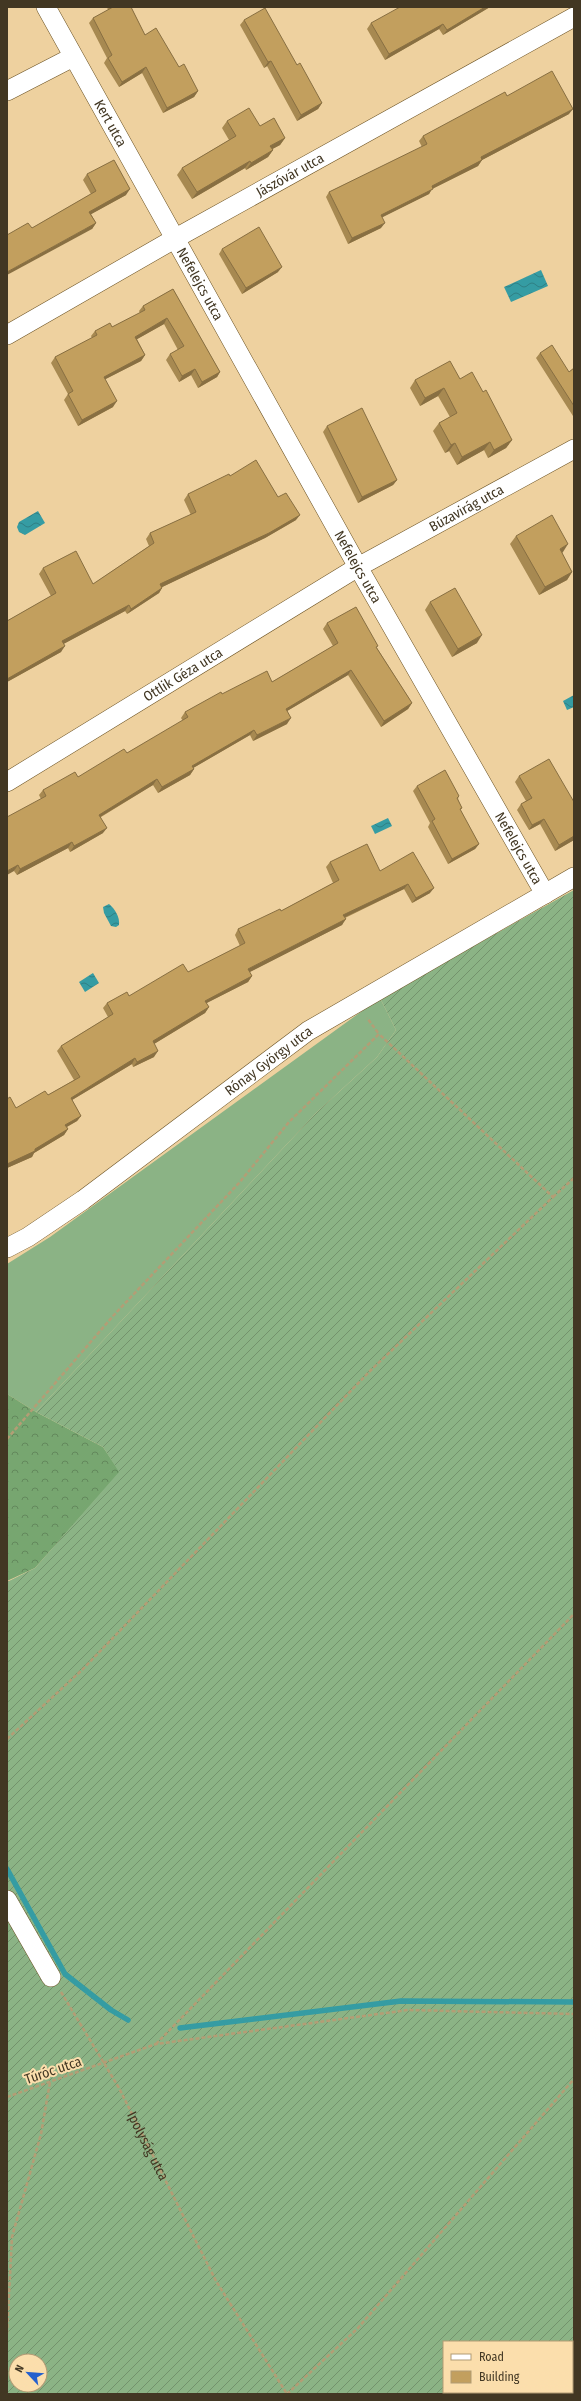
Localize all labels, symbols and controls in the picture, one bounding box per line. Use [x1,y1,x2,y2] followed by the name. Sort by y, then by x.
[90,97,130,150] street label: Kert utca
[253,150,327,201] street label: Jászóvár utca
[173,245,227,323] street label: Nefelejcs utca
[426,481,507,535] street label: Búzavirág utca
[331,528,385,606] street label: Nefelejcs utca
[140,644,226,706] street label: Ottlik Géza utca
[491,809,546,888] street label: Nefelejcs utca
[222,1023,316,1099] street label: Rónay György utca
[23,2053,84,2088] street label: Túróc utca
[123,2109,172,2184] street label: Ipolyság utca
[443,2341,573,2393] legend
[479,2350,504,2364] text: Road
[8,2353,48,2393] north arrow
[12,2363,27,2375] text: N
[479,2370,520,2384] text: Building

